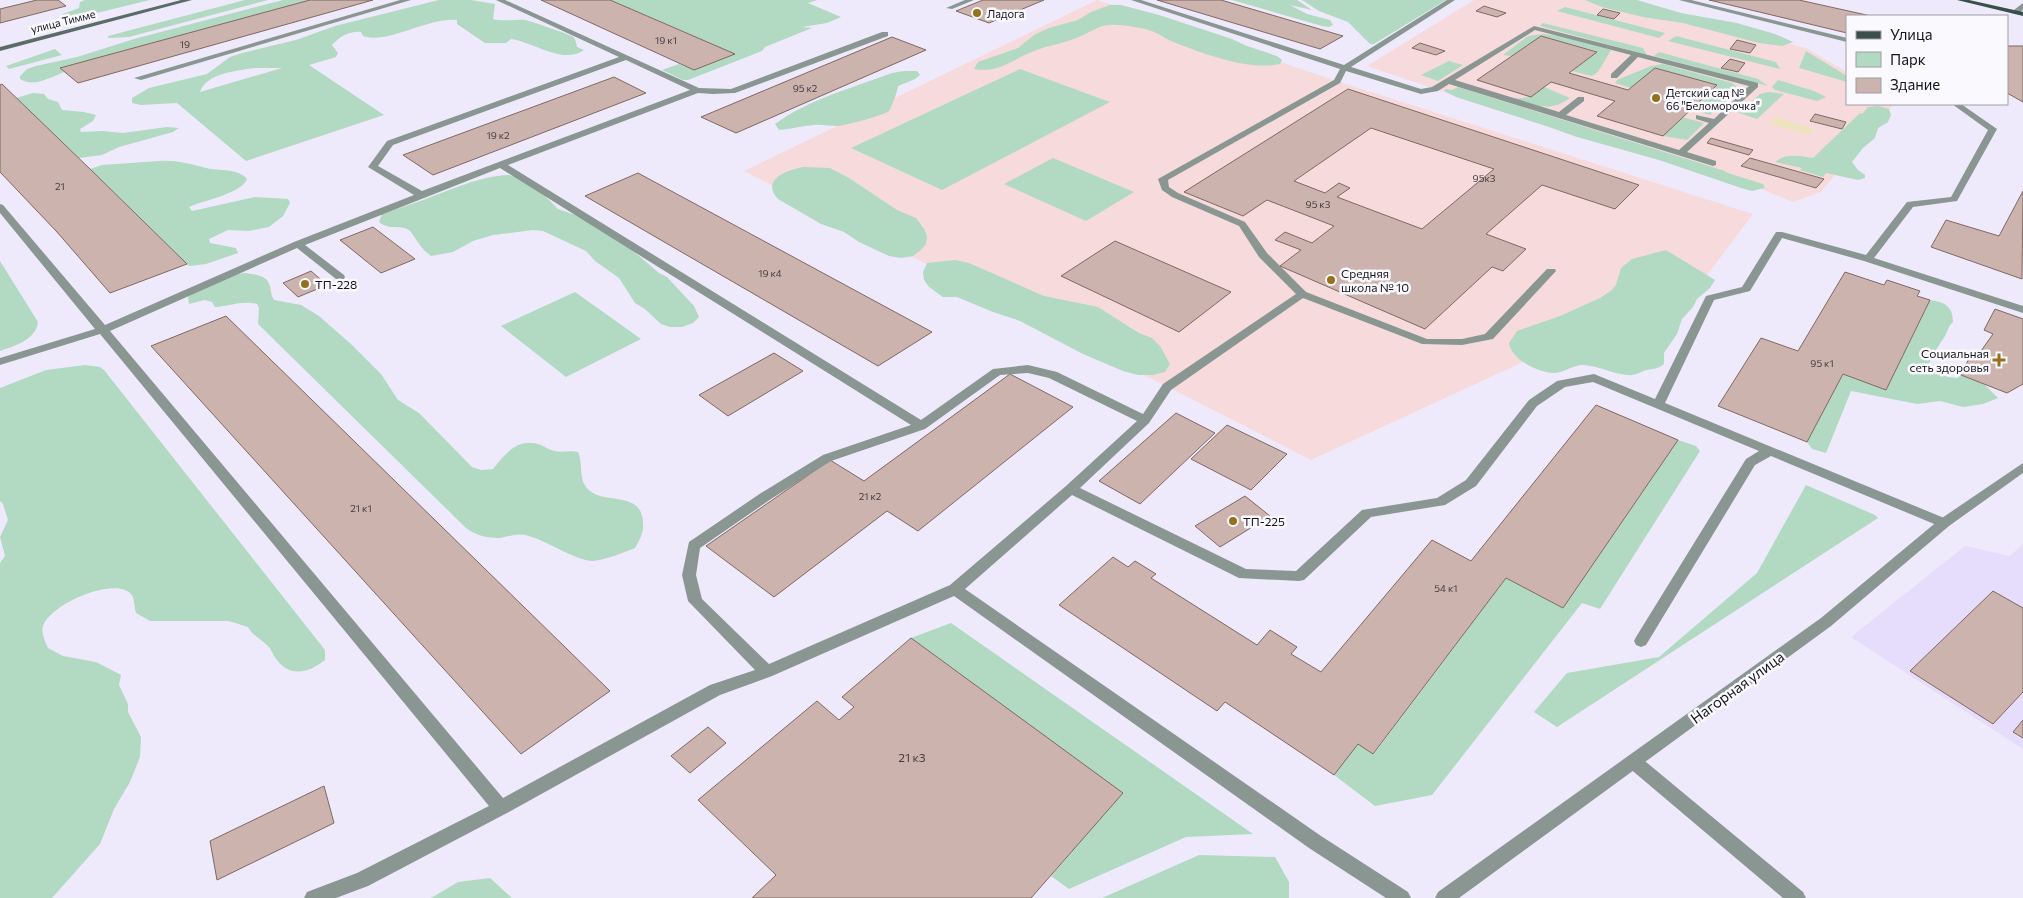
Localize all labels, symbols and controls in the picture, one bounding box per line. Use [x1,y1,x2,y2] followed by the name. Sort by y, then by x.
[29,7,97,35] street label: улица Тимме
[971,7,983,19] marker: Ладога
[987,7,1025,20] place label: Ладога
[1846,15,2008,105] legend
[1890,25,1932,43] text: Улица
[655,34,677,46] house number: 19 к1
[180,38,190,50] house number: 19
[1890,50,1926,68] text: Парк
[1890,75,1940,93] text: Здание
[793,82,818,94] house number: 95 к2
[1666,86,1760,112] place label: Детский сад № 66 "Беломорочка"
[1650,92,1662,104] marker: Детский сад № 66 "Беломорочка"
[486,129,510,141] house number: 19 к2
[1473,172,1496,184] house number: 95к3
[55,180,65,192] house number: 21
[1306,198,1331,210] house number: 95 к3
[1341,266,1409,294] place label: Средняя школа № 10
[758,267,782,279] house number: 19 к4
[1325,274,1337,286] marker: Средняя школа № 10
[315,277,357,291] place label: ТП-228
[299,278,311,290] marker: ТП-228
[1910,346,1989,374] place label: Социальная сеть здоровья
[1993,354,2005,366] marker: Социальная сеть здоровья
[1810,357,1834,369] house number: 95 к1
[859,490,882,502] house number: 21 к2
[350,502,372,514] house number: 21 к1
[1243,514,1285,528] place label: ТП-225
[1227,515,1239,527] marker: ТП-225
[1434,582,1458,594] house number: 54 к1
[1687,647,1787,727] street label: Нагорная улица
[898,750,926,764] house number: 21 к3

